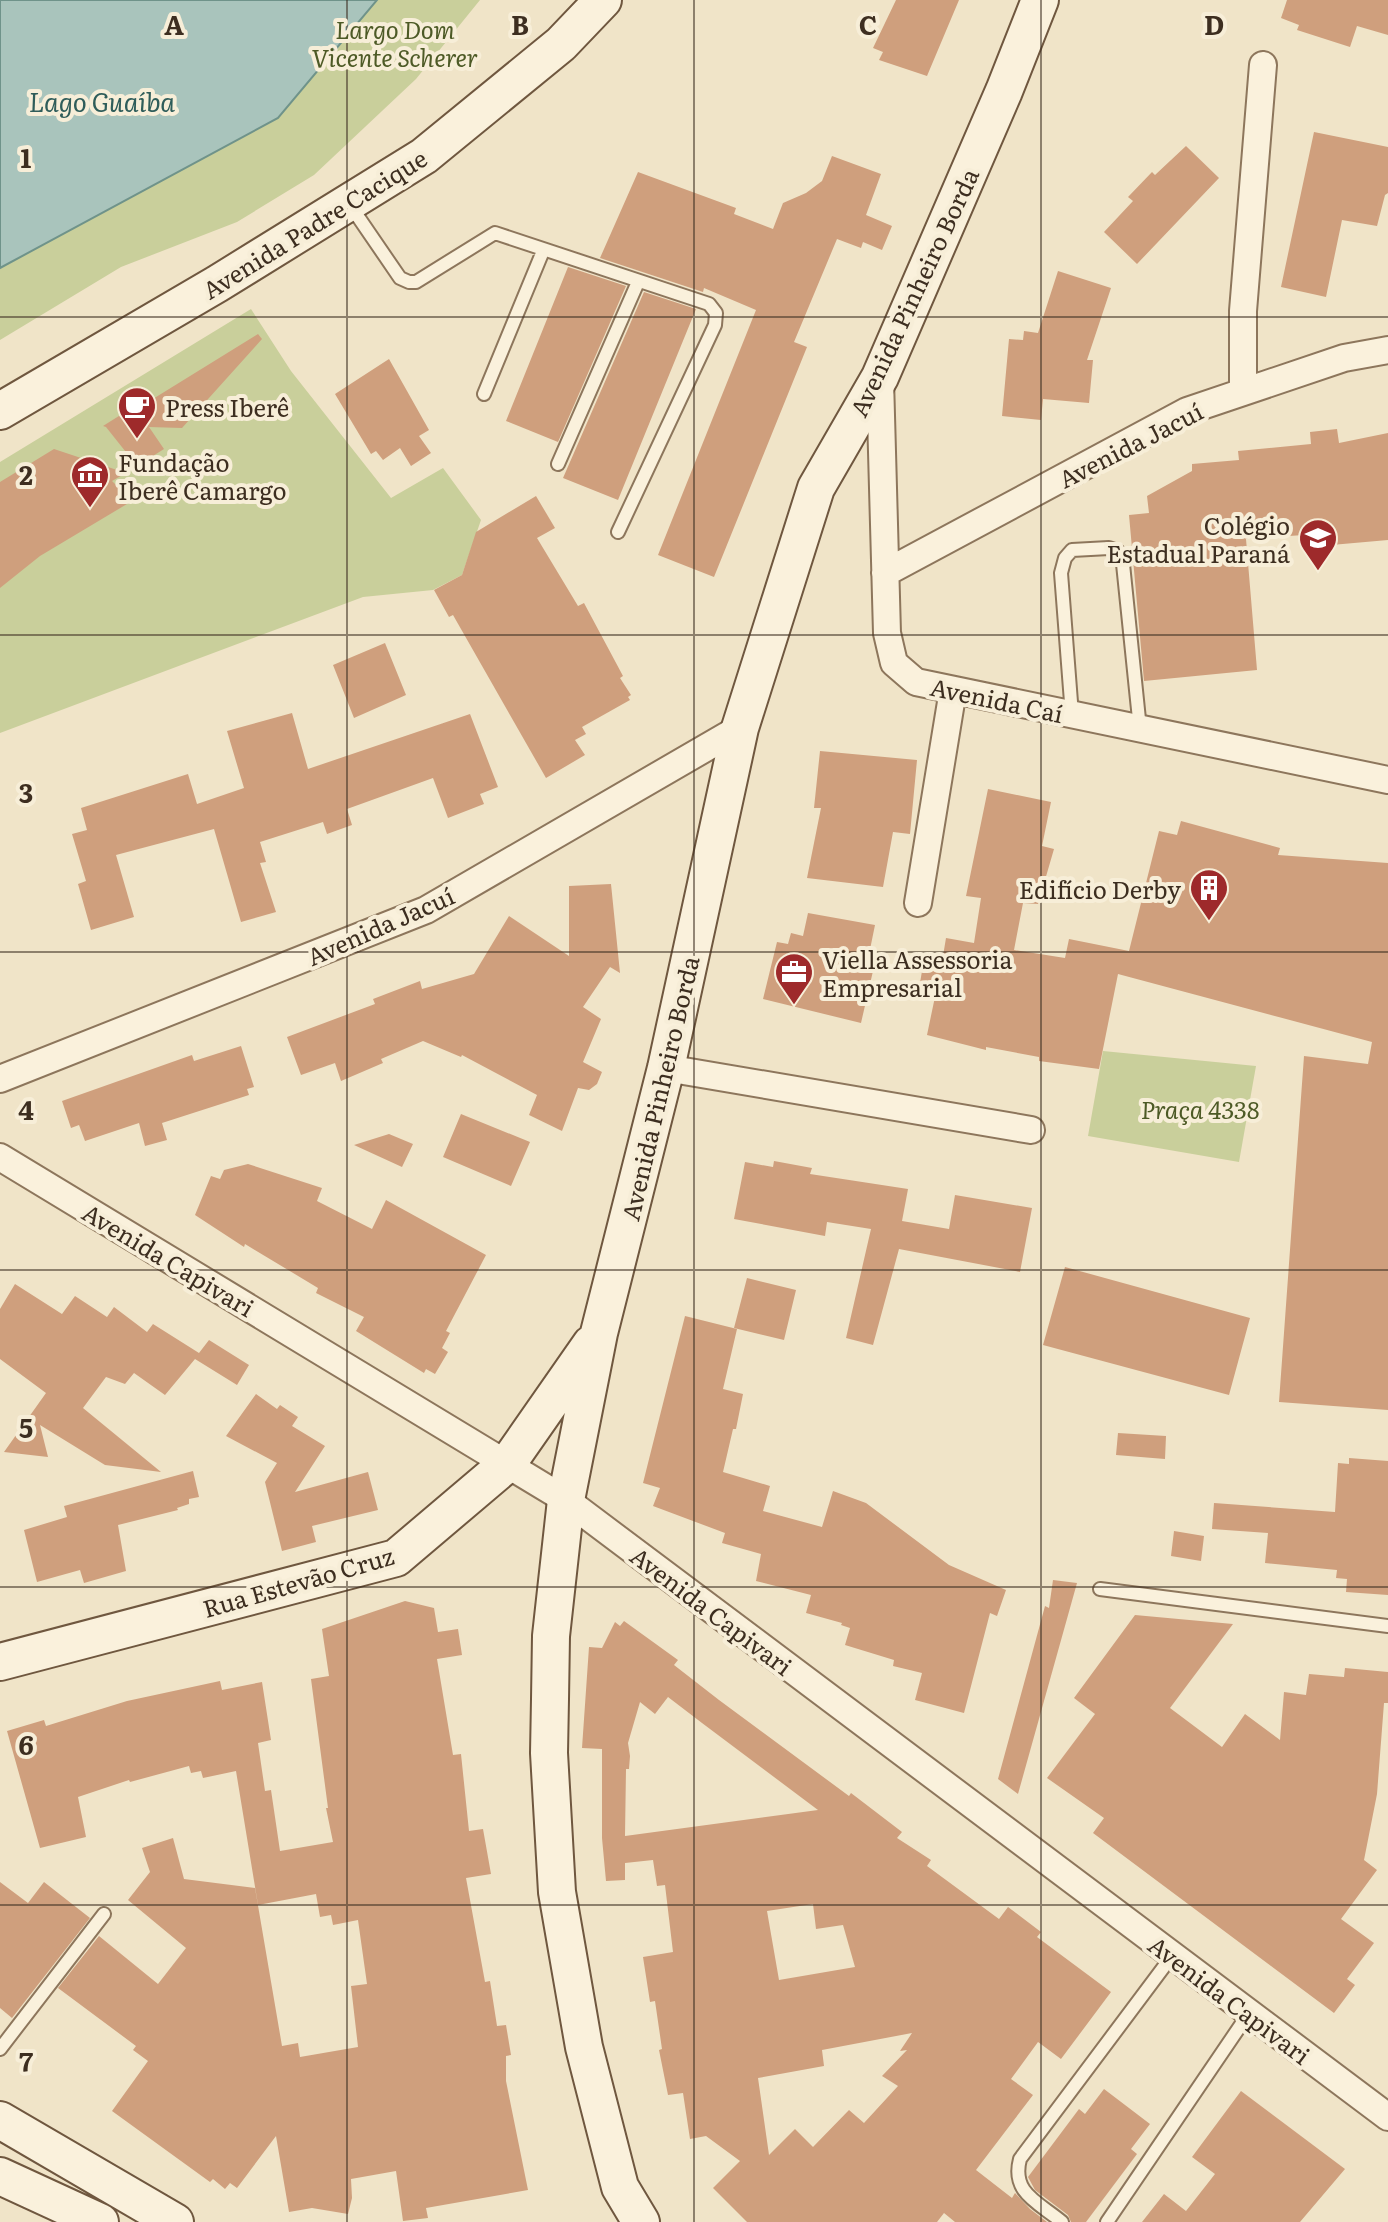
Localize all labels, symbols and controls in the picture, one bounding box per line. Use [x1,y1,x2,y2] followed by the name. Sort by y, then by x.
[164,4,184,43] text: A
[511,4,529,43] text: B
[859,4,877,43] text: C
[1204,4,1224,43] text: D
[312,11,478,74] park label: Largo Dom Vicente Scherer
[29,81,175,120] water label: Lago Guaíba
[21,137,32,176] text: 1
[195,140,433,306] street label: Avenida Padre Cacique
[840,162,986,422] street label: Avenida Pinheiro Borda
[116,385,158,440] cafe icon: Press Iberê
[165,389,289,424] place label: Press Iberê
[1052,393,1208,495] street label: Avenida Jacuí
[118,444,287,507] place label: Fundação Iberê Camargo
[19,454,33,493] text: 2
[69,454,111,509] museum icon: Fundação Iberê Camargo
[1107,507,1290,570] place label: Colégio Estadual Paraná
[1297,517,1339,572] school or university icon: Colégio Estadual Paraná
[927,668,1067,730] street label: Avenida Caí
[19,772,33,811] text: 3
[1188,867,1230,922] building icon: Edifício Derby
[1019,871,1181,906] place label: Edifício Derby
[301,877,459,973] street label: Avenida Jacuí
[822,941,1013,1004] place label: Viella Assessoria Empresarial
[773,951,815,1006] office icon: Viella Assessoria Empresarial
[612,952,706,1224] street label: Avenida Pinheiro Borda
[18,1089,34,1128] text: 4
[1141,1091,1259,1126] park label: Praça 4338
[76,1194,262,1324] street label: Avenida Capivari
[19,1407,33,1446] text: 5
[198,1537,398,1625] street label: Rua Estevão Cruz
[624,1537,800,1683] street label: Avenida Capivari
[18,1724,34,1763] text: 6
[1142,1926,1318,2072] street label: Avenida Capivari
[19,2041,33,2080] text: 7

